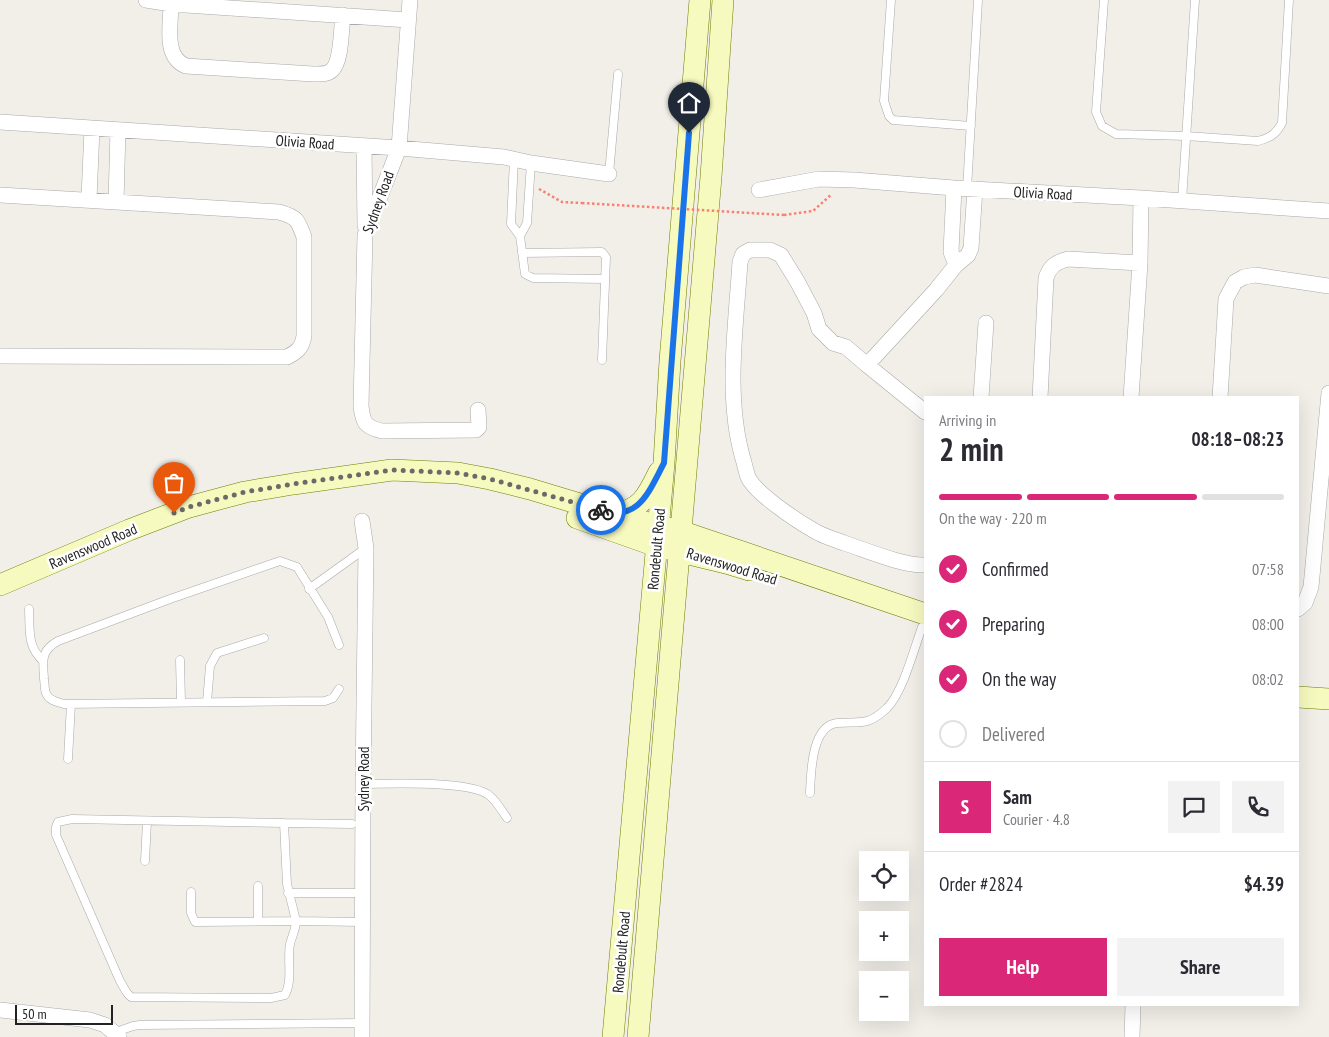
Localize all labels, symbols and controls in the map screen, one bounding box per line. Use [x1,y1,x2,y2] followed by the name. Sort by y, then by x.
[668,82,710,133] pin
[675,89,703,117] icon: home
[275,130,335,154] street label: Olivia Road
[358,168,398,236] street label: Sydney Road
[1013,182,1073,204] street label: Olivia Road
[939,410,996,430] text: Arriving in
[1191,427,1284,451] text: 08:18–08:23
[939,428,1004,470] text: 2 min
[153,462,195,513] pin
[160,469,188,497] icon: bag
[576,485,626,535] courier
[587,496,615,524] icon: bike
[643,507,669,591] street label: Rondebult Road
[939,508,1047,528] text: On the way · 220 m
[46,519,140,573] street label: Ravenswood Road
[684,543,780,589] street label: Ravenswood Road
[939,555,967,583] icon: check
[982,557,1049,581] text: Confirmed
[1252,559,1284,579] text: 07:58
[939,610,967,638] icon: check
[982,612,1045,636] text: Preparing
[1252,614,1284,634] text: 08:00
[939,665,967,693] icon: check
[982,667,1056,691] text: On the way
[1252,669,1284,689] text: 08:02
[982,722,1045,746] text: Delivered
[354,746,373,812] street label: Sydney Road
[1168,781,1220,833] button: chat
[1232,781,1284,833] button: phone
[1003,785,1032,809] text: Sam
[961,795,969,819] text: S
[1003,809,1070,829] text: Courier · 4.8
[859,851,909,1021] map controls
[859,851,909,901] button: locate
[939,872,1023,896] text: Order #2824
[1244,872,1284,896] text: $4.39
[608,910,634,994] street label: Rondebult Road
[859,911,909,961] button: +
[939,938,1107,996] button: Help
[1117,938,1284,996] button: Share
[859,971,909,1021] button: −
[15,1002,112,1025] scale bar
[22,1005,47,1023] text: 50 m

